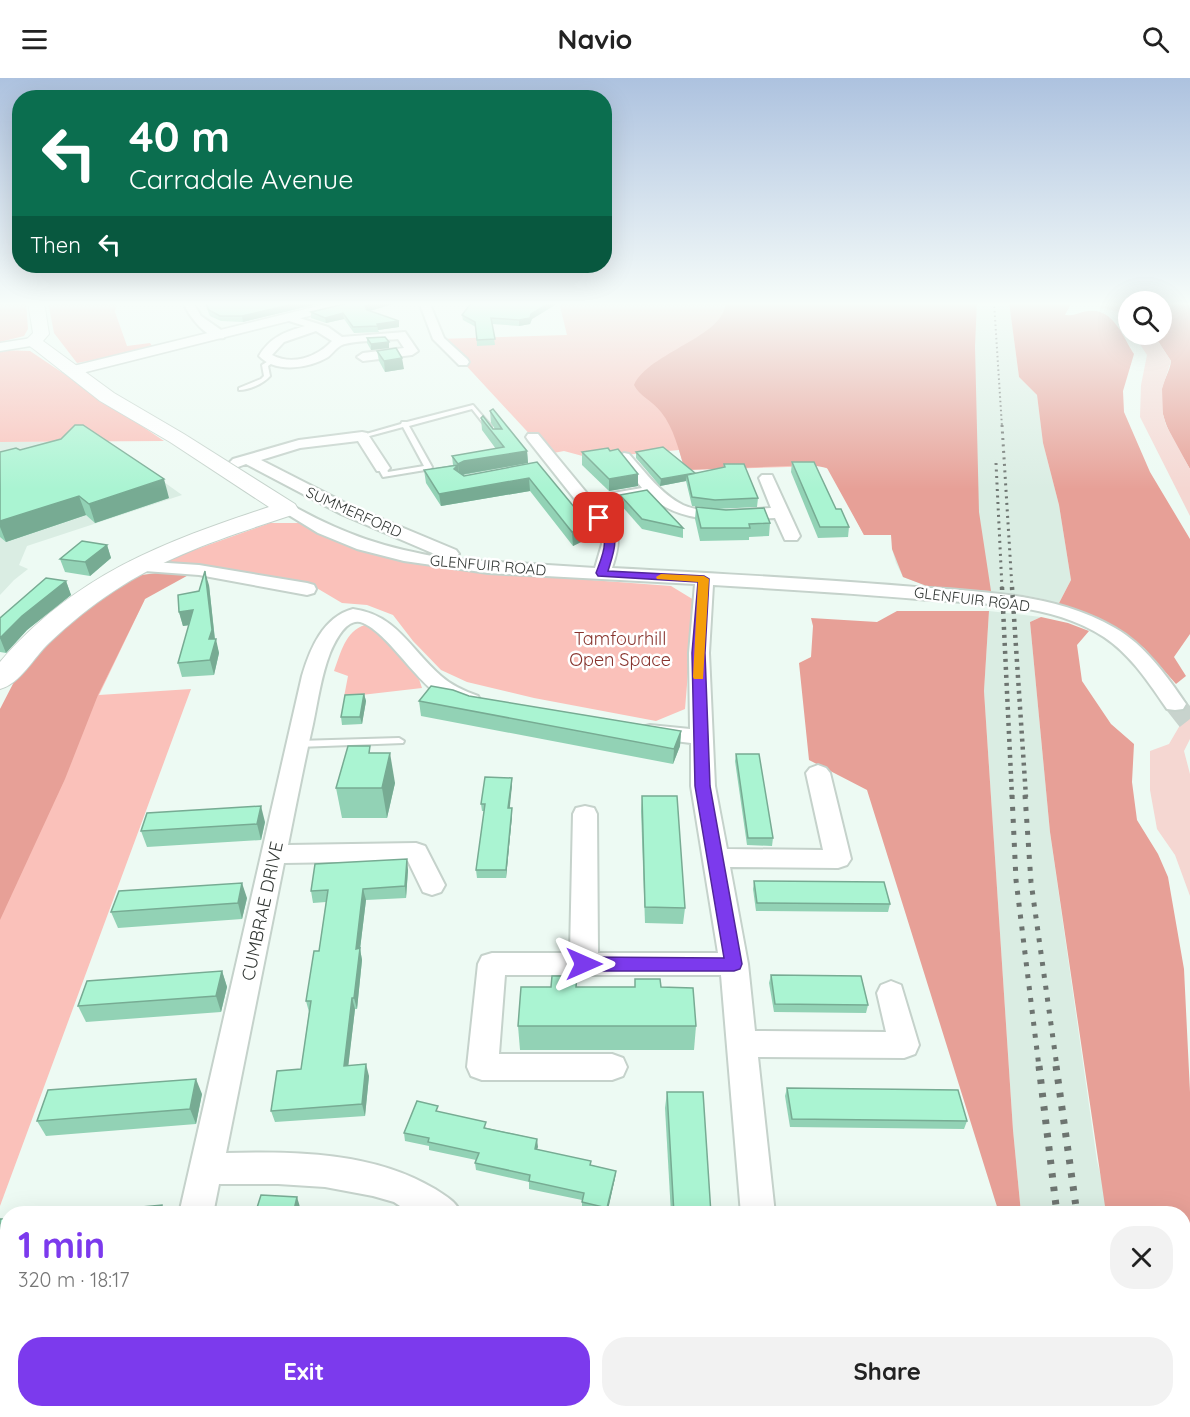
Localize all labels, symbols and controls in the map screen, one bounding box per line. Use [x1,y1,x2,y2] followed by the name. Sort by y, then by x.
[558,22,632,56] text: Navio
[18,23,51,56] icon: menu
[1139,23,1172,56] icon: search
[129,110,230,163] text: 40 m
[30,114,108,192] icon: left
[129,162,353,196] text: Carradale Avenue
[93,228,126,261] icon: left
[30,231,81,259] text: Then
[1118,291,1172,345] map controls
[1118,291,1172,345] button: search
[303,482,405,542] street label: SUMMERFORD
[573,492,624,543] pin
[582,501,615,534] icon: arrive
[429,550,547,580] street label: GLENFUIR ROAD
[913,582,1031,616] street label: GLENFUIR ROAD
[569,627,671,671] park label: Tamfourhill Open Space
[236,839,288,983] street label: CUMBRAE DRIVE
[552,932,616,996] position arrow
[18,1222,105,1267] text: 1 min
[1110,1226,1173,1289] button: close
[18,1267,130,1292] text: 320 m · 18:17
[18,1337,590,1406] button: Exit
[602,1337,1173,1406] button: Share

